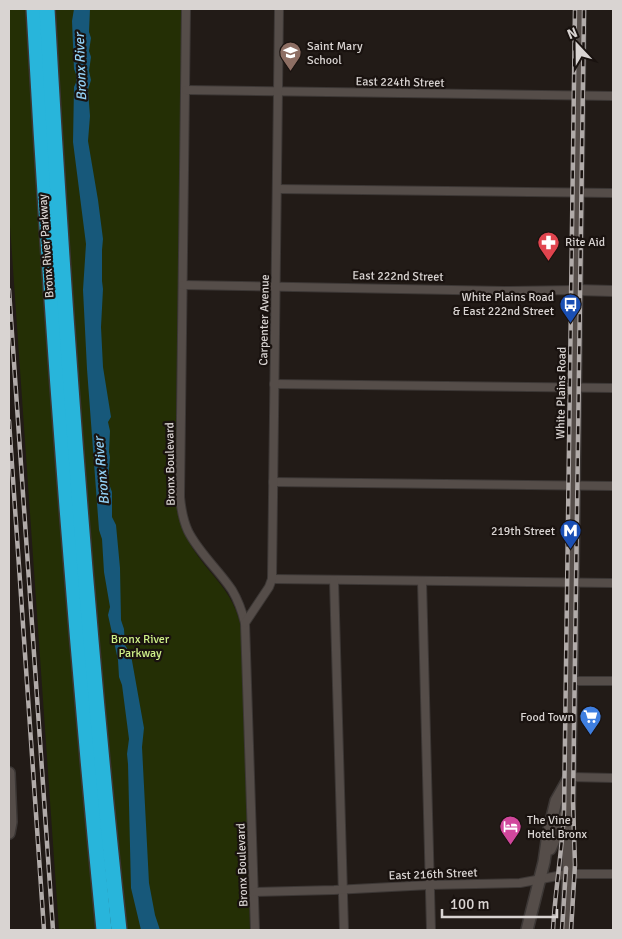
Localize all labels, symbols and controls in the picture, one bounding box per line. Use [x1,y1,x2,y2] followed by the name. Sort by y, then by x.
[552,20,602,70] north arrow
[565,24,580,43] text: N
[71,31,90,101] water label: Bronx River
[307,39,363,68] place label: Saint Mary School
[279,41,303,72] school or university icon: Saint Mary School
[355,74,445,91] street label: East 224th Street
[35,193,58,298] street label: Bronx River Parkway
[537,230,561,261] pharmacy icon: Rite Aid
[565,235,605,250] place label: Rite Aid
[352,268,444,285] street label: East 222nd Street
[256,274,273,366] street label: Carpenter Avenue
[453,290,554,319] place label: White Plains Road & East 222nd Street
[558,292,582,323] bus stop icon: White Plains Road & East 222nd Street
[553,347,570,439] street label: White Plains Road
[162,422,179,506] street label: Bronx Boulevard
[90,435,113,506] water label: Bronx River
[559,519,583,550] metro station icon: 219th Street
[491,524,555,539] place label: 219th Street
[111,632,170,661] park label: Bronx River Parkway
[578,705,602,736] supermarket icon: Food Town
[520,710,574,725] place label: Food Town
[527,813,588,842] place label: The Vine Hotel Bronx
[499,815,523,846] hotel icon: The Vine Hotel Bronx
[234,823,251,907] street label: Bronx Boulevard
[388,865,478,884] street label: East 216th Street
[442,886,557,918] scale bar
[450,895,490,913] text: 100 m

